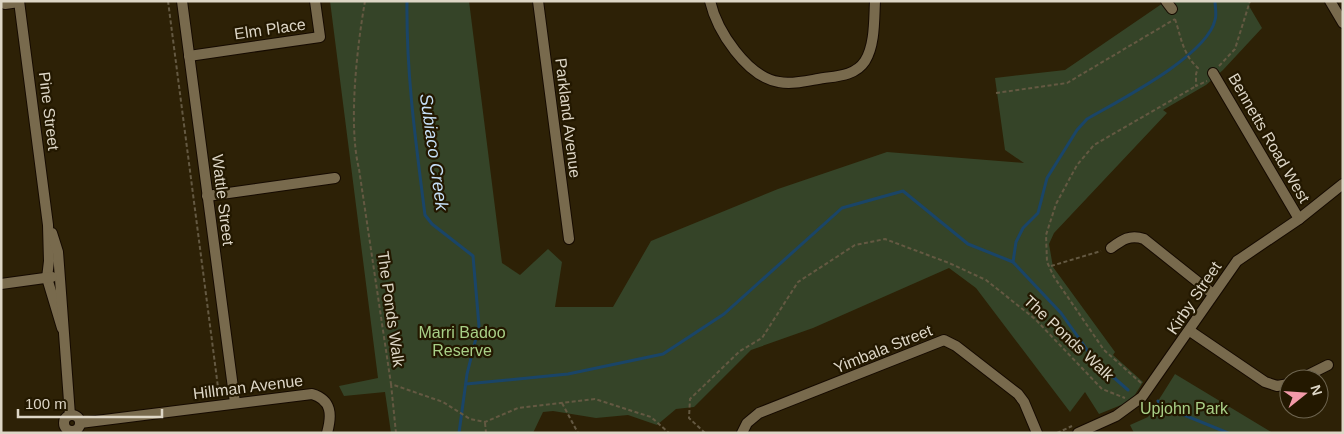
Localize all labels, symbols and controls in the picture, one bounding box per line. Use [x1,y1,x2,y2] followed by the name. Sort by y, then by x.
[233,16,307,42] street label: Elm Place
[552,57,584,179] street label: Parkland Avenue
[1225,70,1313,206] street label: Bennetts Road West
[36,71,62,152] street label: Pine Street
[416,92,452,213] water label: Subiaco Creek
[209,153,237,247] street label: Wattle Street
[374,250,408,369] street label: The Ponds Walk
[1164,258,1225,337] street label: Kirby Street
[1020,292,1118,385] street label: The Ponds Walk
[831,321,935,376] street label: Yimbala Street
[418,324,506,359] park label: Marri Badoo Reserve
[1279,369,1329,419] north arrow
[192,372,304,402] street label: Hillman Avenue
[1307,383,1326,397] text: N
[18,386,161,418] scale bar
[25,395,67,412] text: 100 m
[1140,400,1229,417] park label: Upjohn Park

